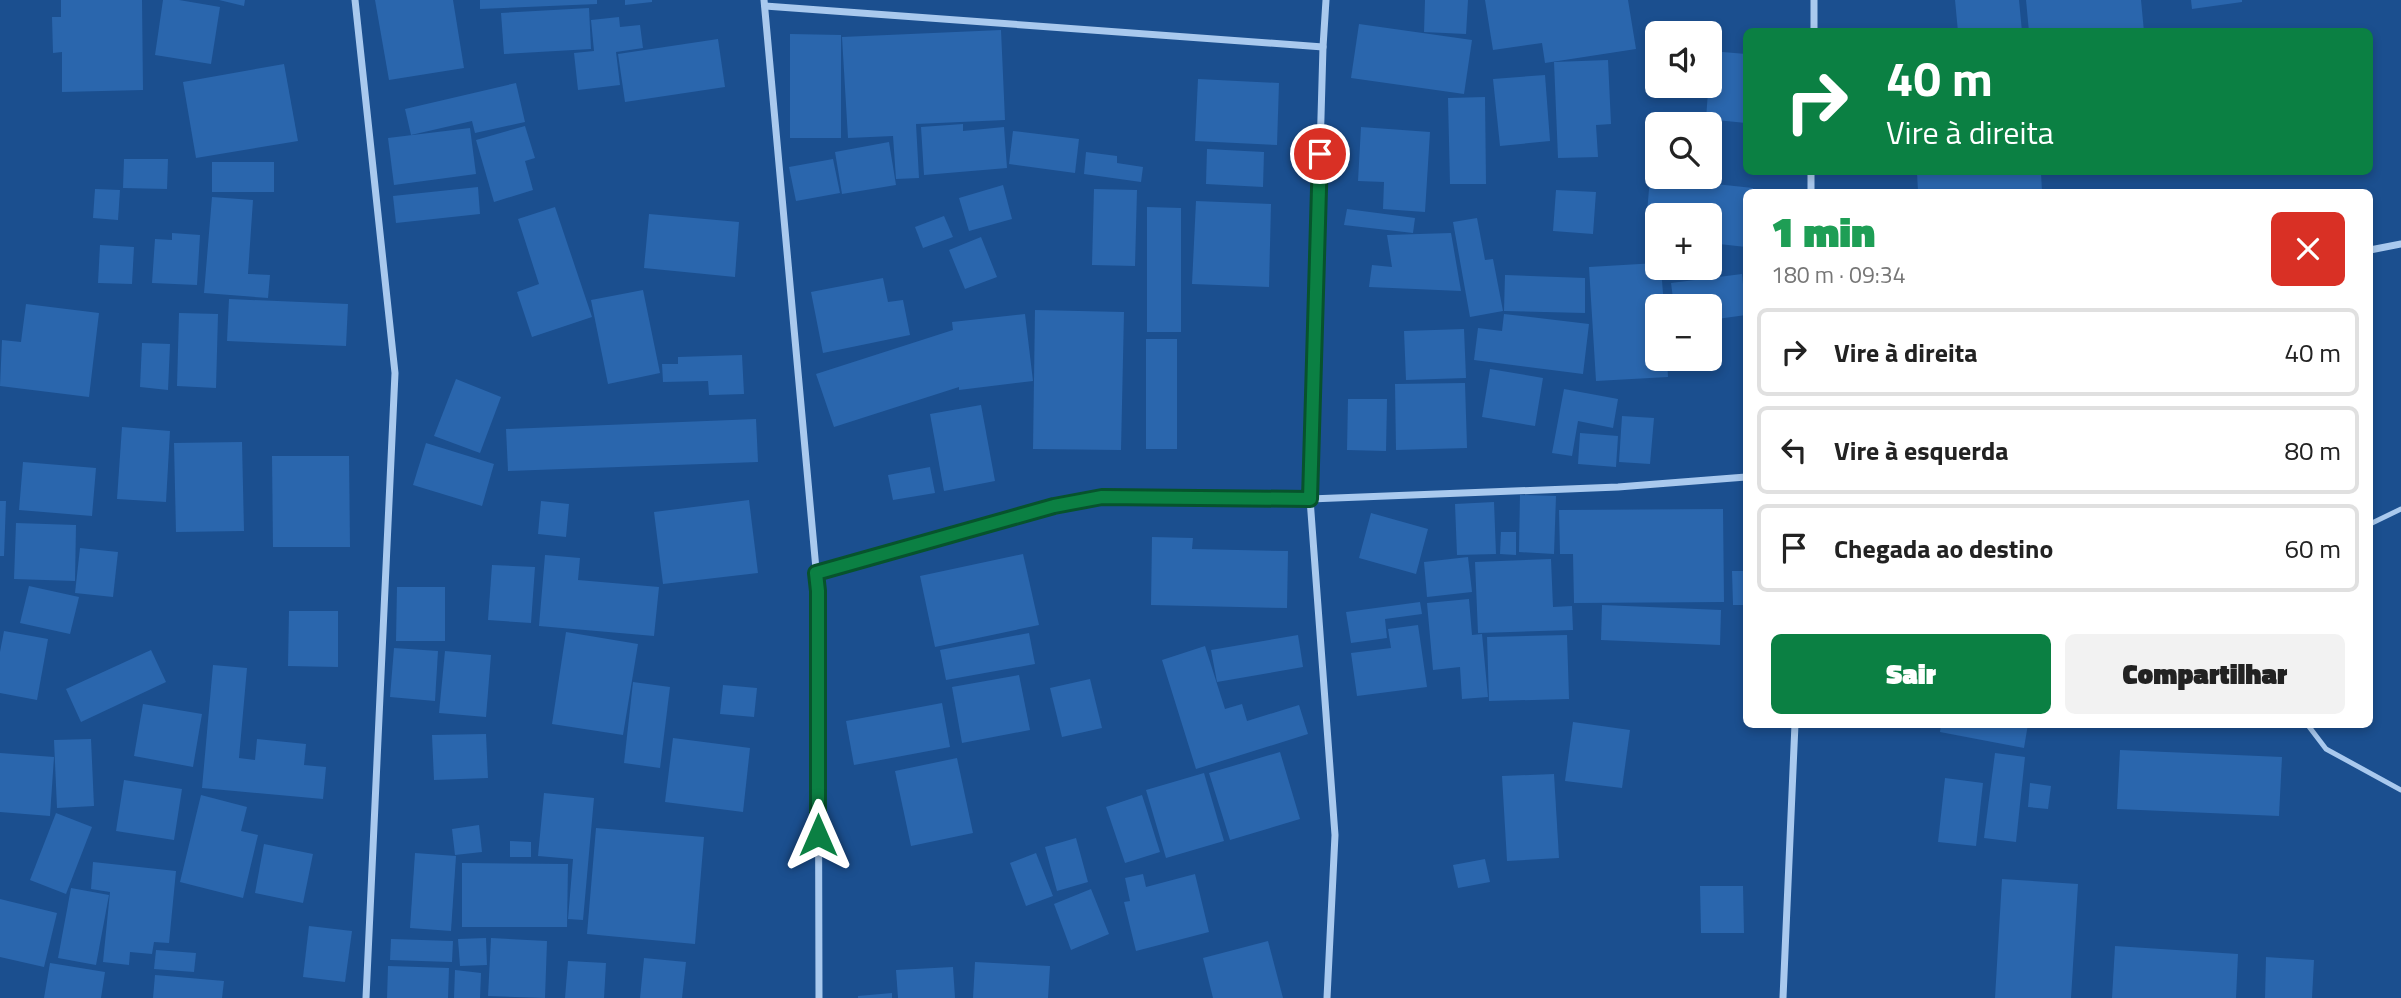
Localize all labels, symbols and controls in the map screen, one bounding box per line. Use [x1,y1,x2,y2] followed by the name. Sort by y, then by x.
[1645,21,1722,371] map controls
[1645,21,1722,98] button: sound
[1886,40,1993,115] text: 40 m
[1771,56,1862,147] icon: right
[1886,108,2054,156] text: Vire à direita
[1645,112,1722,189] button: search
[1290,124,1350,184] pin
[1301,135,1339,173] icon: arrive
[1771,199,1875,263] text: 1 min
[1645,203,1722,280] button: +
[2271,212,2345,286] button: close
[1771,257,1906,292] text: 180 m · 09:34
[1645,294,1722,371] button: −
[1775,333,1813,371] icon: right
[1834,333,1977,372] text: Vire à direita
[2284,333,2341,372] text: 40 m
[1775,431,1813,469] icon: left
[1834,431,2009,470] text: Vire à esquerda
[2284,431,2341,470] text: 80 m
[1775,529,1813,567] icon: arrive
[1834,529,2053,568] text: Chegada ao destino
[2284,529,2341,568] text: 60 m
[1771,634,2051,714] button: Sair
[2065,634,2345,714] button: Compartilhar
[781,798,855,872] position arrow

